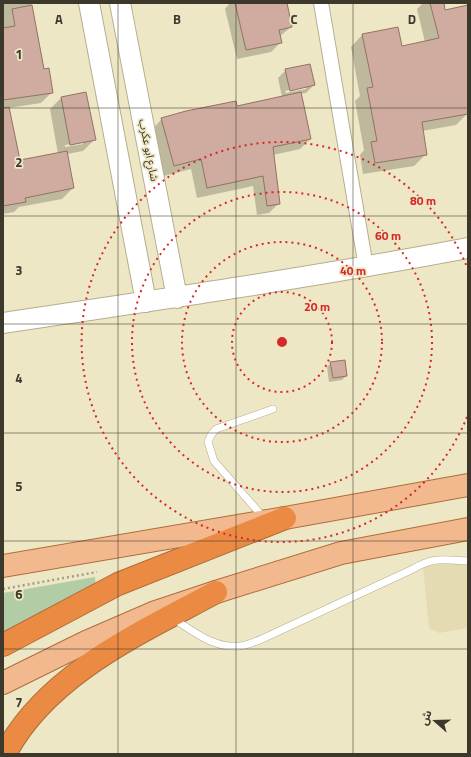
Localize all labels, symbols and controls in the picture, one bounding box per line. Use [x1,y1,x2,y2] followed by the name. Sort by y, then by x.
[55,9,63,29] text: A
[173,9,181,29] text: B
[290,9,298,29] text: C
[408,9,416,29] text: D
[15,44,23,64] text: 1
[135,117,163,183] street label: شارع ابو عكرب
[15,152,23,172] text: 2
[410,191,436,210] text: 80 m
[375,226,401,245] text: 60 m
[15,260,23,280] text: 3
[340,261,366,280] text: 40 m
[304,297,330,316] text: 20 m
[275,335,289,349] centre of rings
[15,368,23,388] text: 4
[15,476,23,496] text: 5
[15,584,23,604] text: 6
[15,692,23,712] text: 7
[415,701,455,741] north arrow
[416,708,436,727] text: ش

